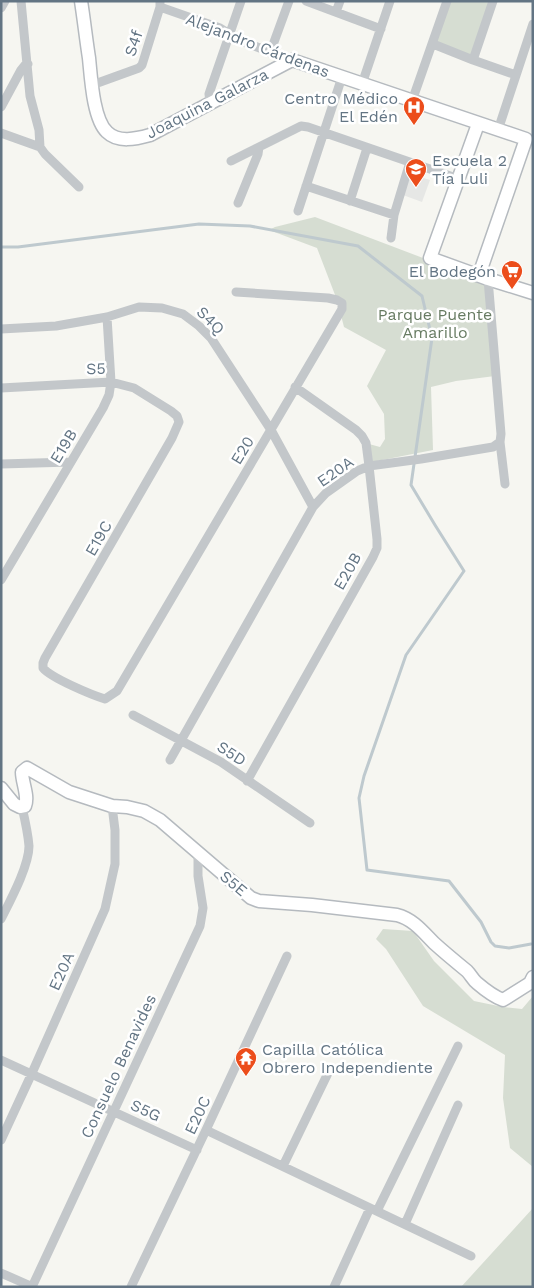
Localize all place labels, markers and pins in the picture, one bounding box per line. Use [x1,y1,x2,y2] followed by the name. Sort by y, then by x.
[284,89,398,126] place label: Centro Médico El Edén
[402,95,426,126] hospital icon: Centro Médico El Edén
[432,151,507,188] place label: Escuela 2 Tía Luli
[404,157,428,188] school or university icon: Escuela 2 Tía Luli
[500,259,524,290] supermarket icon: El Bodegón
[409,262,496,281] place label: El Bodegón
[262,1040,433,1077] place label: Capilla Católica Obrero Independiente
[234,1046,258,1077] temple icon: Capilla Católica Obrero Independiente

